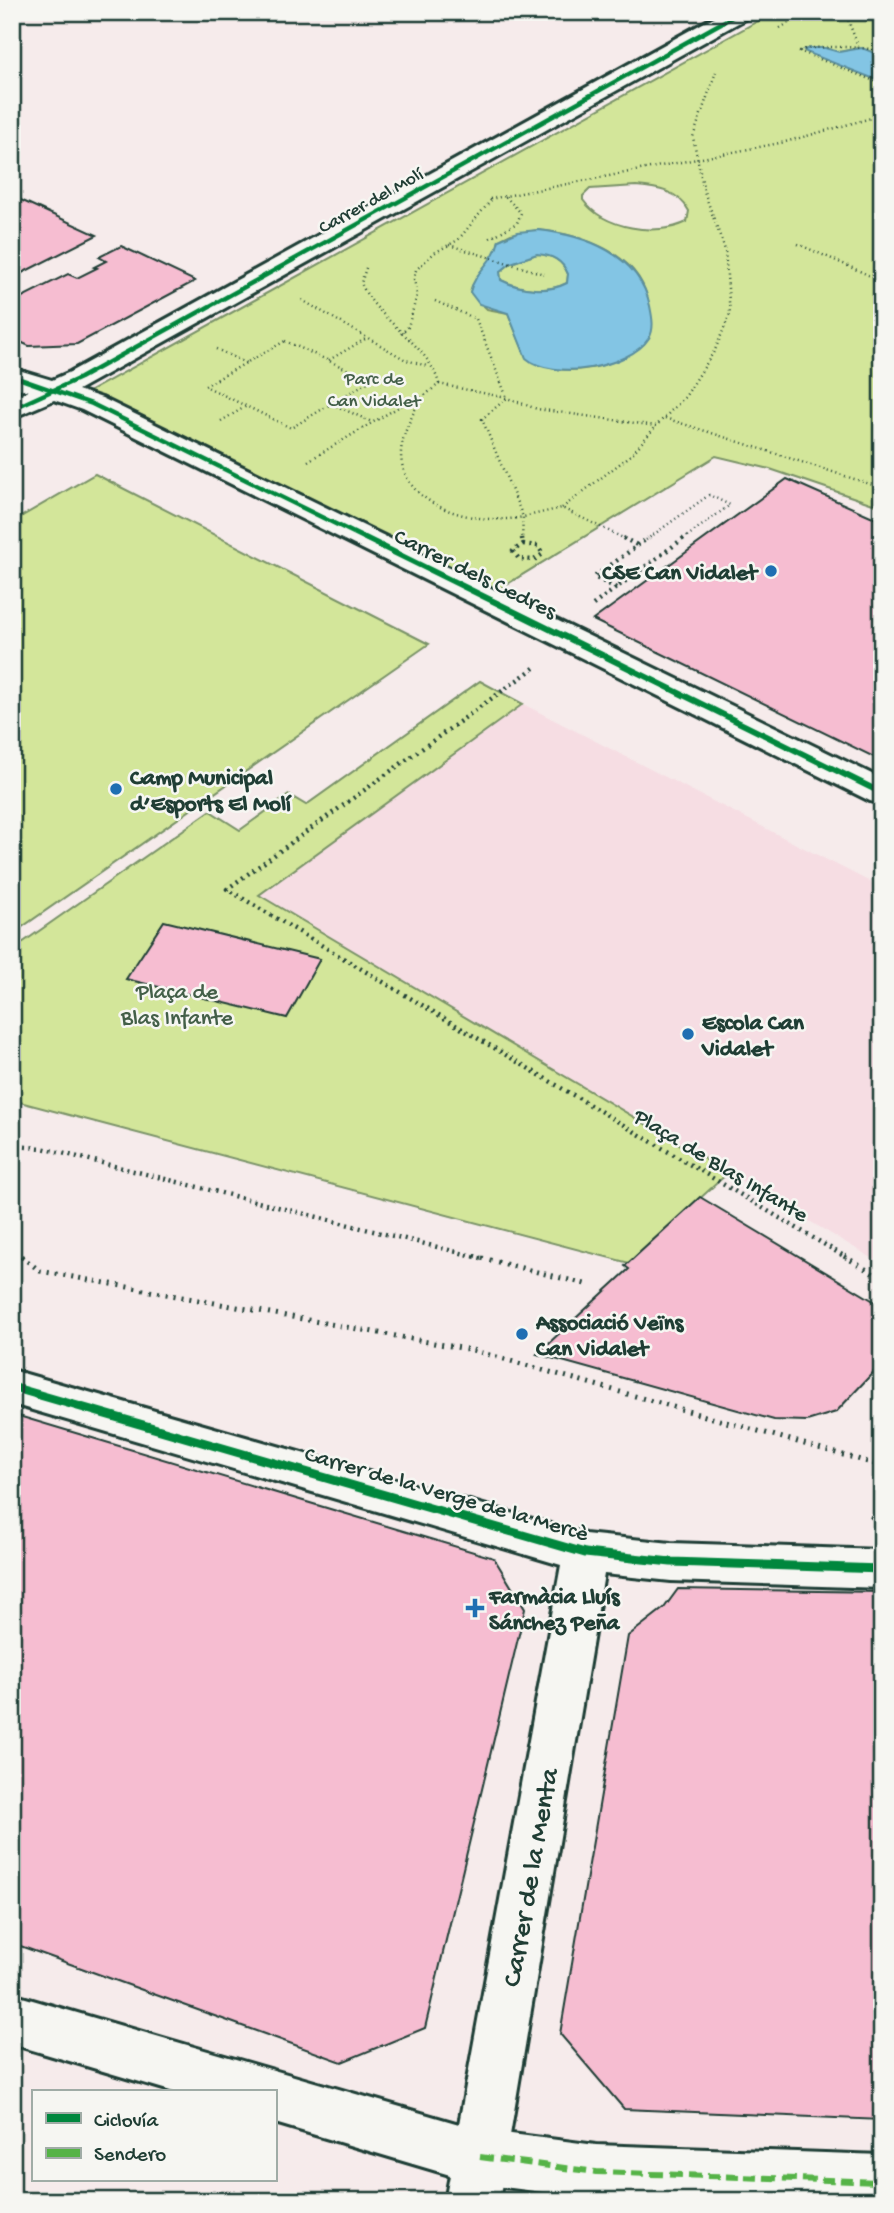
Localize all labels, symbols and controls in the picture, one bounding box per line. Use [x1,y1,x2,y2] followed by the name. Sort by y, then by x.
[315,163,429,240] street label: Carrer del Molí
[328,369,422,414] park label: Parc de Can Vidalet
[389,524,561,626] street label: Carrer dels Cedres
[602,561,760,588] place label: CSE Can Vidalet
[763,563,779,579] marker: CSE Can Vidalet
[130,766,292,819] place label: Camp Municipal d’Esports El Molí
[108,781,124,797] marker: Camp Municipal d’Esports El Molí
[120,980,234,1033] park label: Plaça de Blas Infante
[701,1011,805,1064] place label: Escola Can Vidalet
[680,1026,696,1042] marker: Escola Can Vidalet
[627,1104,814,1230] street label: Plaça de Blas Infante
[535,1311,685,1364] place label: Associació Veïns Can Vidalet
[514,1326,530,1342] marker: Associació Veïns Can Vidalet
[301,1442,592,1549] street label: Carrer de la Verge de la Mercè
[488,1585,621,1638] place label: Farmàcia Lluís Sánchez Peña
[467,1600,483,1616] marker: Farmàcia Lluís Sánchez Peña
[497,1764,568,1990] street label: Carrer de la Menta
[32,2090,276,2182] legend
[94,2110,159,2135] text: Ciclovía
[94,2144,166,2169] text: Sendero

